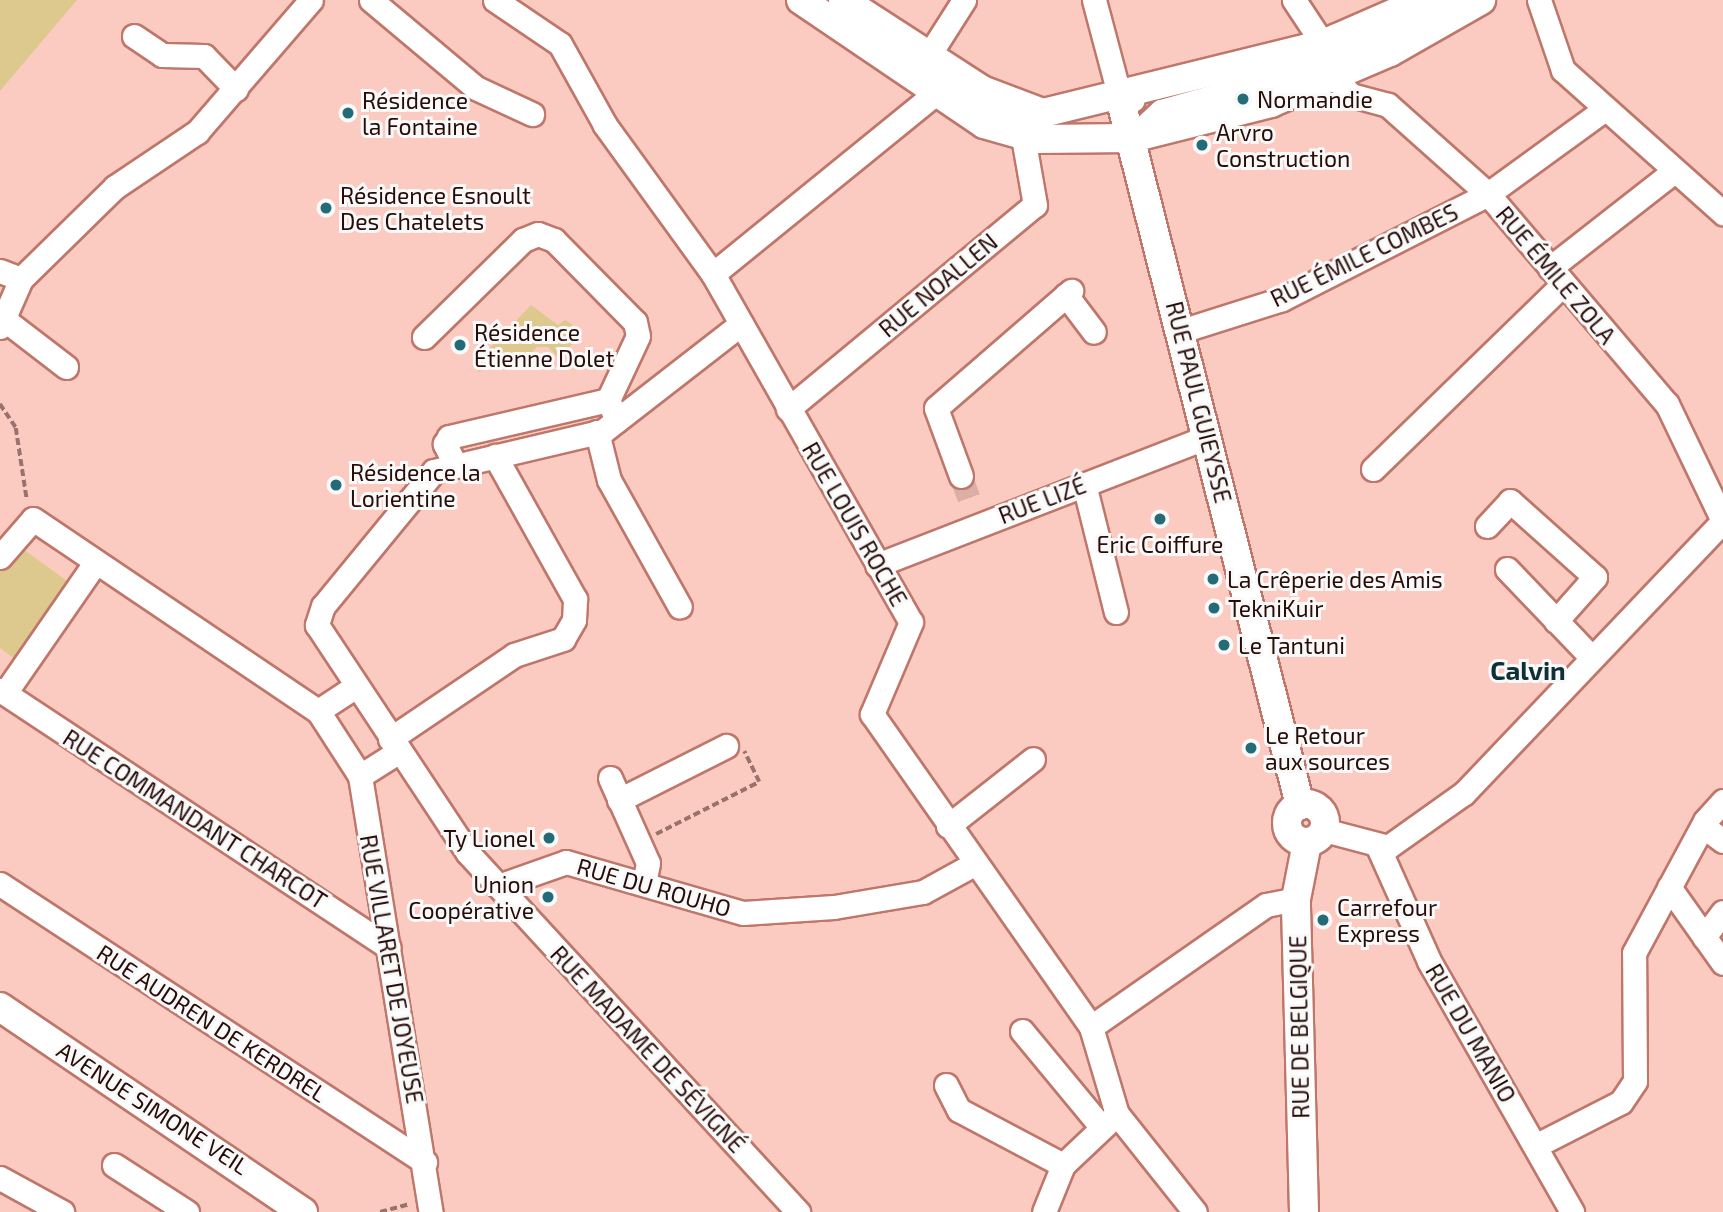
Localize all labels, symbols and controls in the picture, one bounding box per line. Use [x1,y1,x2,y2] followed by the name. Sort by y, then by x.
[1257,85,1373,113] place label: Normandie
[362,86,478,140] place label: Résidence la Fontaine
[1235,91,1251,107] marker: Normandie
[340,105,356,121] marker: Résidence la Fontaine
[1216,118,1350,172] place label: Arvro Construction
[1194,137,1210,153] marker: Arvro Construction
[340,181,531,235] place label: Résidence Esnoult Des Chatelets
[1266,198,1462,312] street label: RUE ÉMILE COMBES
[318,200,334,216] marker: Résidence Esnoult Des Chatelets
[1491,201,1621,349] street label: RUE ÉMILE ZOLA
[873,227,1003,343] street label: RUE NOALLEN
[1161,298,1237,506] street label: RUE PAUL GUIEYSSE
[474,318,614,372] place label: Résidence Étienne Dolet
[452,337,468,353] marker: Résidence Étienne Dolet
[797,437,913,611] street label: RUE LOUIS ROCHE
[350,458,481,512] place label: Résidence la Lorientine
[994,471,1090,529] street label: RUE LIZÉ
[328,477,344,493] marker: Résidence la Lorientine
[1152,511,1168,527] marker: Eric Coiffure
[1097,530,1223,558] place label: Eric Coiffure
[1227,565,1443,593] place label: La Crêperie des Amis
[1205,571,1221,587] marker: La Crêperie des Amis
[1228,594,1323,622] place label: TekniKuir
[1206,600,1222,616] marker: TekniKuir
[1238,631,1345,659] place label: Le Tantuni
[1216,637,1232,653] marker: Le Tantuni
[1490,654,1566,686] district label: Calvin
[1265,721,1390,775] place label: Le Retour aux sources
[58,723,332,915] street label: RUE COMMANDANT CHARCOT
[1243,740,1259,756] marker: Le Retour aux sources
[443,824,535,852] place label: Ty Lionel
[541,830,557,846] marker: Ty Lionel
[355,832,429,1106] street label: RUE VILLARET DE JOYEUSE
[574,852,734,922] street label: RUE DU ROUHO
[408,870,534,924] place label: Union Coopérative
[540,889,556,905] marker: Union Coopérative
[1337,893,1437,947] place label: Carrefour Express
[1315,912,1331,928] marker: Carrefour Express
[1284,935,1314,1119] street label: RUE DE BELGIQUE
[92,938,332,1108] street label: RUE AUDREN DE KERDREL
[545,940,751,1158] street label: RUE MADAME DE SÉVIGNÉ
[1420,959,1522,1107] street label: RUE DU MANIO
[52,1036,254,1180] street label: AVENUE SIMONE VEIL

